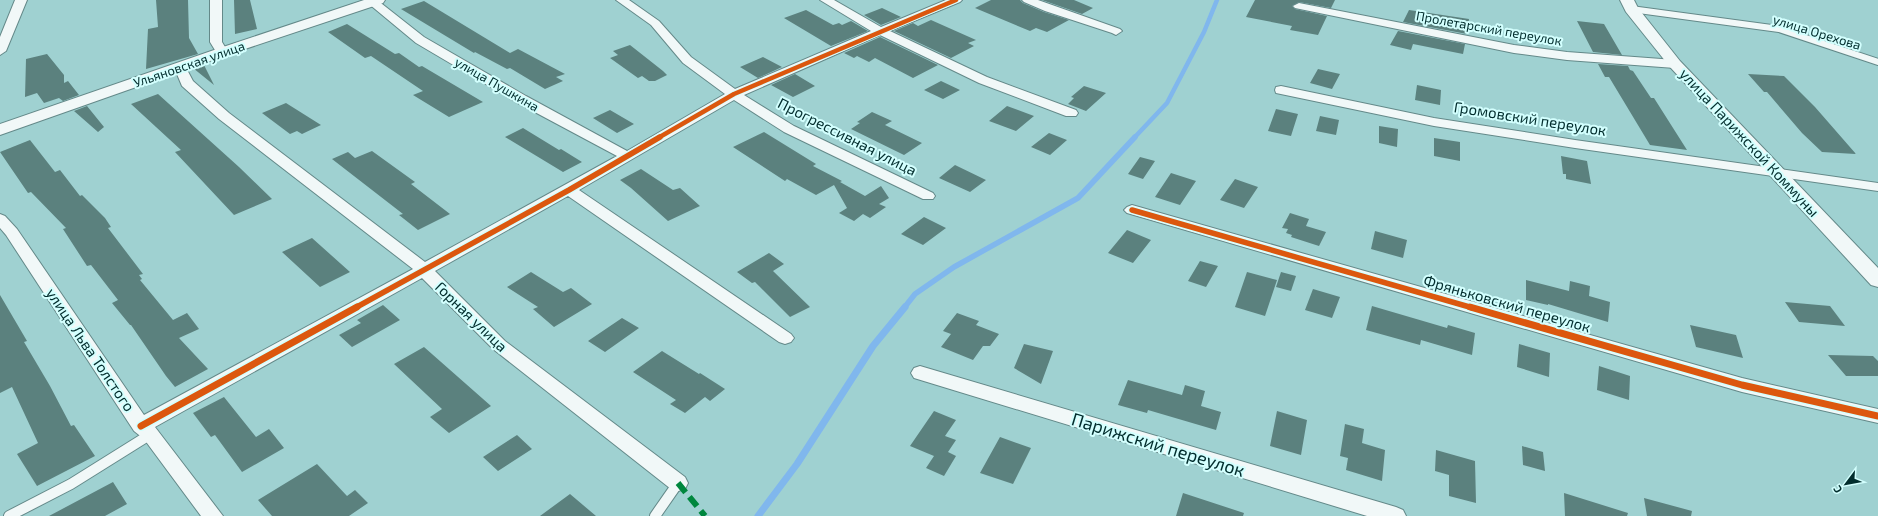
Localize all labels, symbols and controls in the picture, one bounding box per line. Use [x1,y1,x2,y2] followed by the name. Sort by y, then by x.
[1415,7,1563,49] street label: Пролетарский переулок
[1771,11,1863,53] street label: улица Орехова
[131,37,247,91] street label: Ульяновская улица
[452,53,542,115] street label: улица Пушкина
[1675,64,1823,221] street label: улица Парижской Коммуны
[775,93,920,180] street label: Прогрессивная улица
[1453,97,1608,140] street label: Громовский переулок
[1421,271,1593,336] street label: Фряньковский переулок
[431,277,511,356] street label: Горная улица
[42,284,139,415] street label: улица Льва Толстого
[1069,407,1248,481] street label: Парижский переулок
[1826,464,1866,504] north arrow
[1830,483,1844,496] text: С

